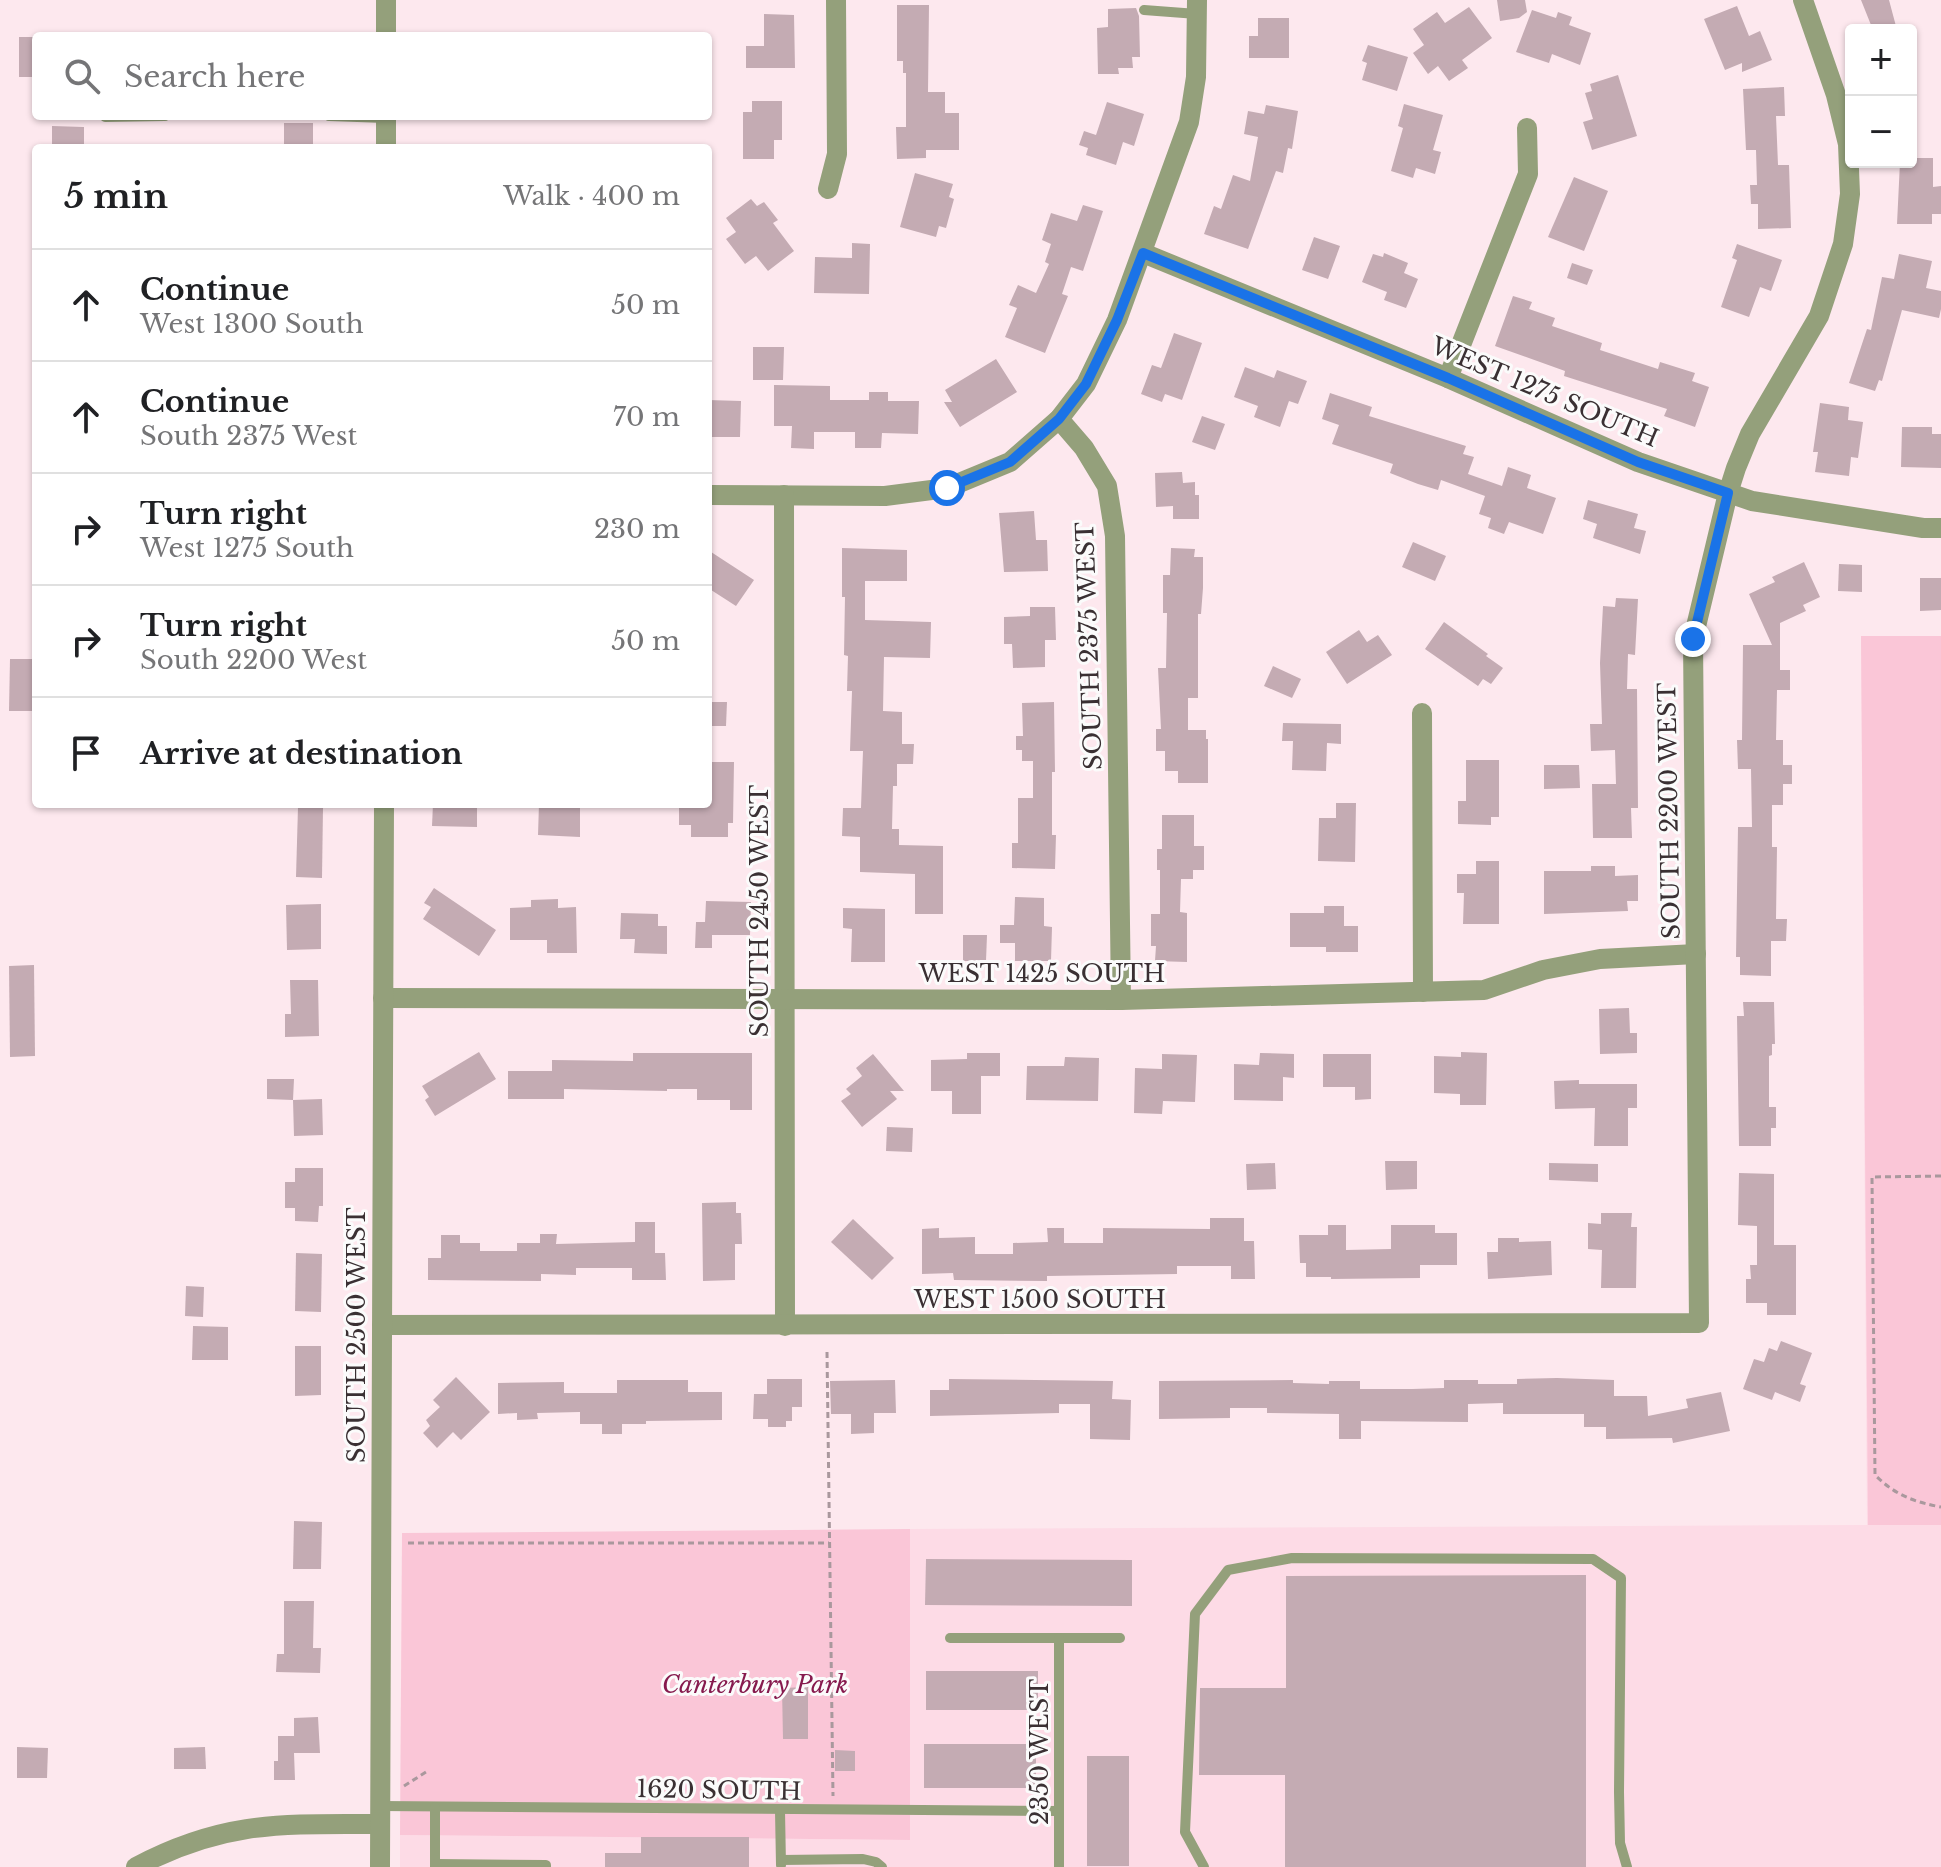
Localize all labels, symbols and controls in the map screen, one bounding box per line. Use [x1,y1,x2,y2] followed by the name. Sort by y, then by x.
[1845,24,1917,168] map controls
[1845,24,1917,96] button: +
[32,32,712,120] search box
[60,54,104,98] icon: search
[124,58,305,95] text: Search here
[1845,96,1917,168] button: −
[64,175,168,217] text: 5 min
[503,180,680,212] text: Walk · 400 m
[140,271,289,308] text: Continue
[64,283,108,327] icon: ahead
[611,289,680,321] text: 50 m
[140,308,364,340] text: West 1300 South
[1426,331,1663,453] street label: WEST 1275 SOUTH
[140,383,289,420] text: Continue
[64,395,108,439] icon: ahead
[613,401,680,433] text: 70 m
[140,420,357,452] text: South 2375 West
[929,470,965,506] route start
[140,495,307,532] text: Turn right
[64,507,108,551] icon: right
[594,513,680,545] text: 230 m
[1070,522,1108,770] street label: SOUTH 2375 WEST
[140,532,354,564] text: West 1275 South
[140,607,307,644] text: Turn right
[64,619,108,663] icon: right
[1675,621,1711,657] route end
[611,625,680,657] text: 50 m
[140,644,367,676] text: South 2200 West
[1652,682,1686,940] street label: SOUTH 2200 WEST
[64,731,108,775] icon: arrive
[140,735,463,772] text: Arrive at destination
[745,785,774,1037] street label: SOUTH 2450 WEST
[918,959,1165,988] street label: WEST 1425 SOUTH
[342,1207,371,1463] street label: SOUTH 2500 WEST
[913,1285,1166,1314] street label: WEST 1500 SOUTH
[662,1670,848,1699] park label: Canterbury Park
[1025,1679,1054,1825] street label: 2350 WEST
[636,1774,802,1806] street label: 1620 SOUTH

